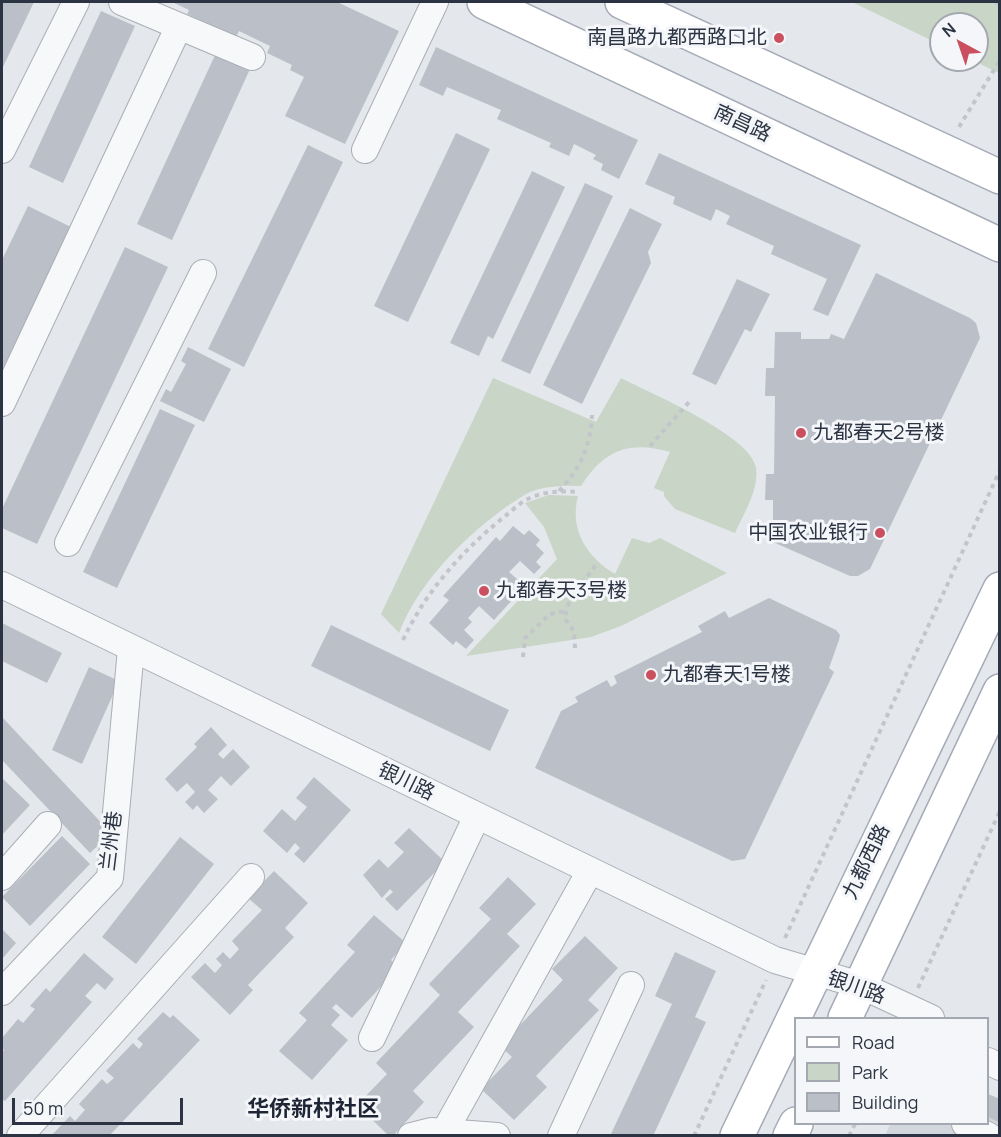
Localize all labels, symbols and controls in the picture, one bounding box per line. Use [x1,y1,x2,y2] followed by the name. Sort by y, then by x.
[929,12,989,72] north arrow
[937,18,960,42] text: N
[587,26,767,50] place label: 南昌路九都西路口北
[772,31,786,45] marker: 南昌路九都西路口北
[710,100,774,148] street label: 南昌路
[813,421,944,445] place label: 九都春天2号楼
[794,426,808,440] marker: 九都春天2号楼
[748,521,868,545] place label: 中国农业银行
[873,526,887,540] marker: 中国农业银行
[496,579,627,603] place label: 九都春天3号楼
[477,584,491,598] marker: 九都春天3号楼
[663,663,791,687] place label: 九都春天1号楼
[644,668,658,682] marker: 九都春天1号楼
[374,758,438,806] street label: 银川路
[96,810,128,872] street label: 兰州巷
[839,821,895,903] street label: 九都西路
[824,966,888,1010] street label: 银川路
[794,1017,989,1125] legend
[852,1030,895,1054] text: Road
[852,1060,888,1084] text: Park
[15,1086,186,1124] scale bar
[852,1090,918,1114] text: Building
[23,1096,63,1120] text: 50 m
[247,1097,379,1123] district label: 华侨新村社区

